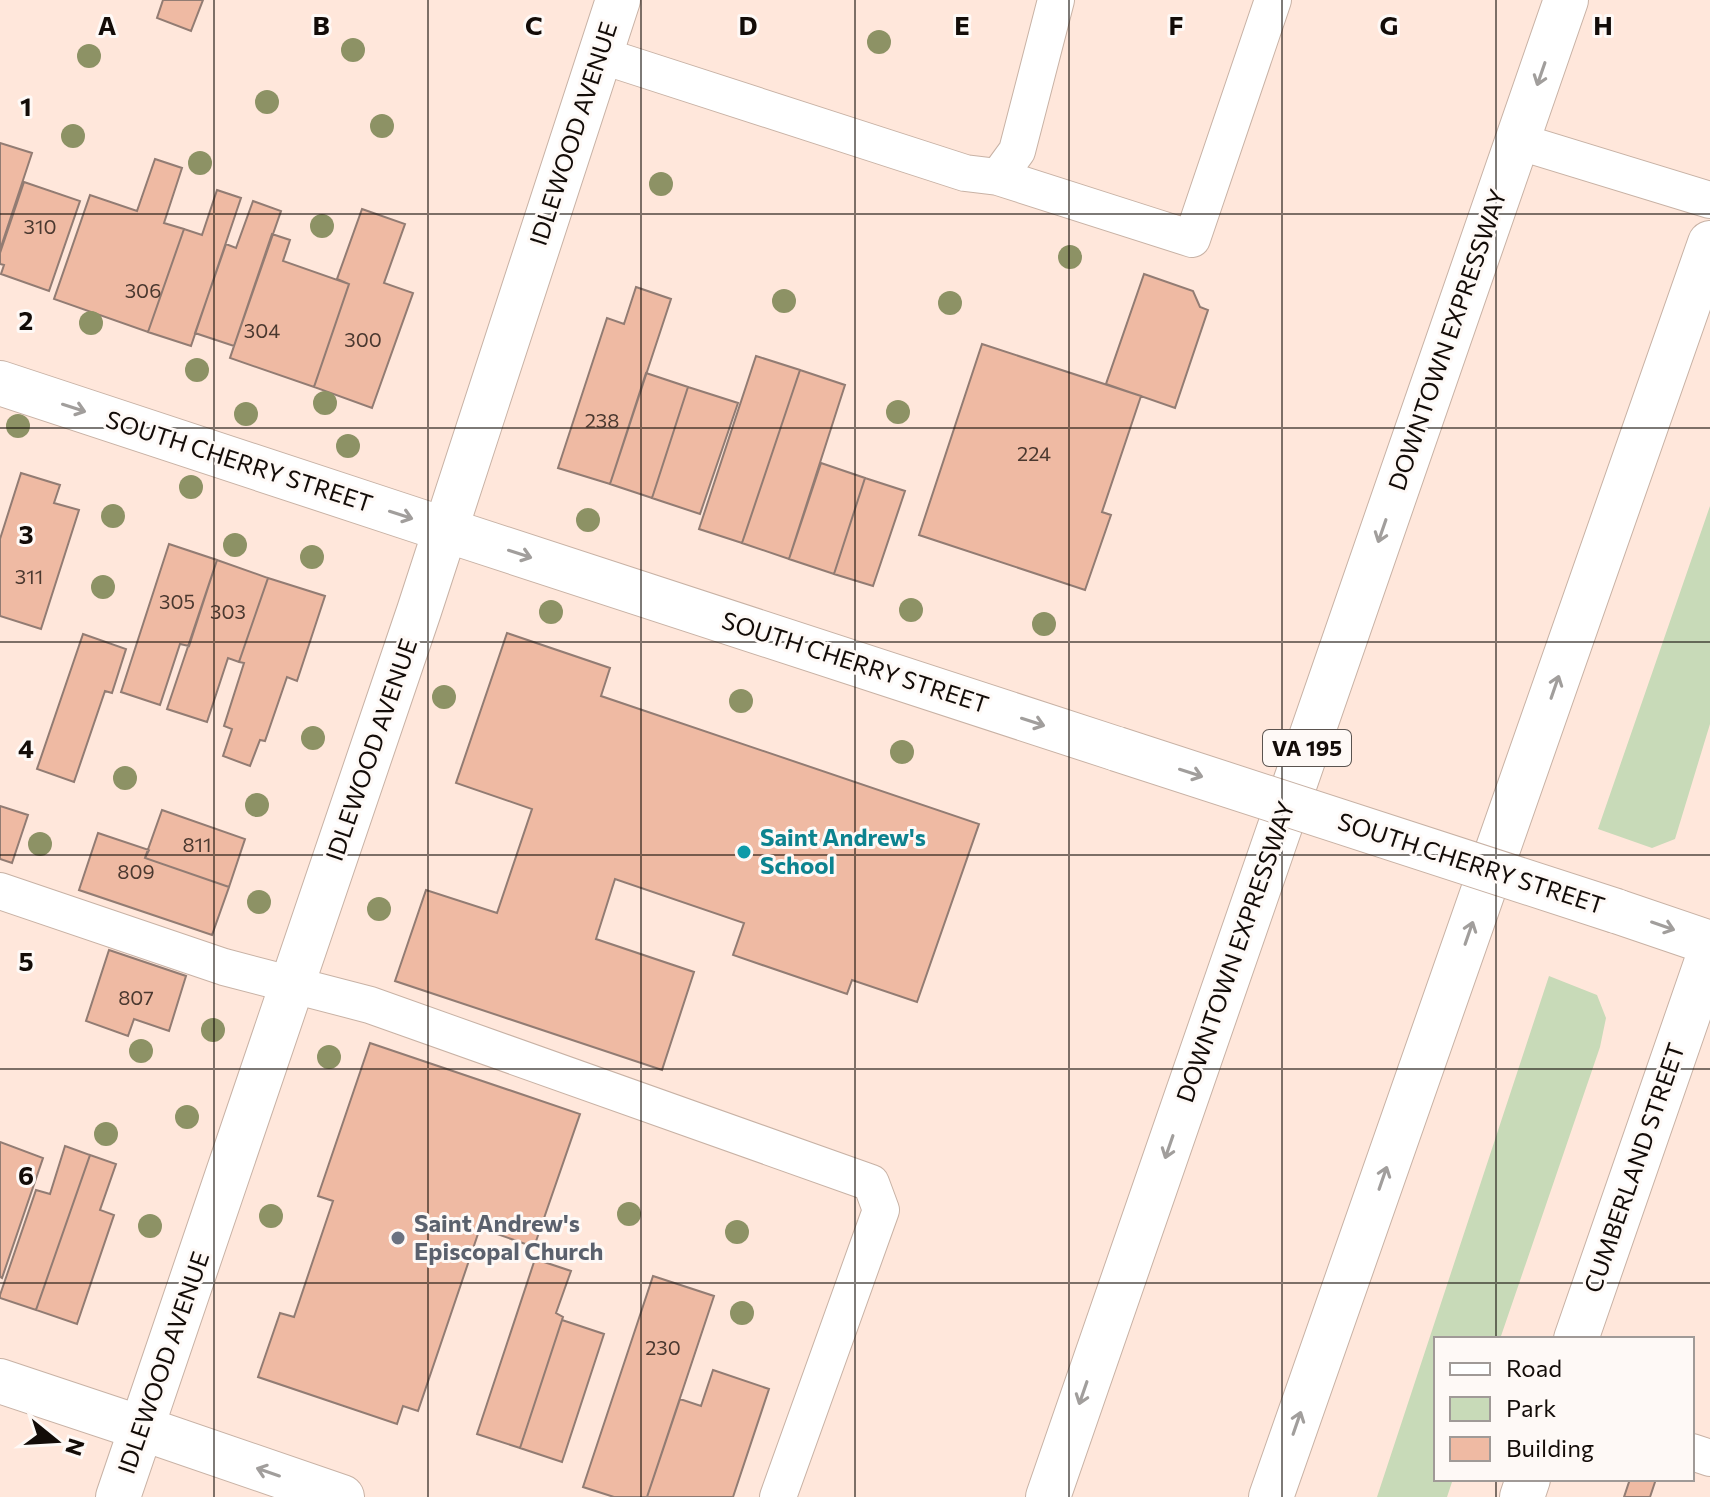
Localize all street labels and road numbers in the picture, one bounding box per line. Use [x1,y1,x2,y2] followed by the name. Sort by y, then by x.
[523,18,622,249] street label: IDLEWOOD AVENUE
[1381,185,1512,494] street label: DOWNTOWN EXPRESSWAY
[102,404,376,517] street label: SOUTH CHERRY STREET
[718,605,992,718] street label: SOUTH CHERRY STREET
[319,635,422,864] street label: IDLEWOOD AVENUE
[1263,730,1351,766] road number: VA 195
[1169,797,1300,1106] street label: DOWNTOWN EXPRESSWAY
[1334,806,1608,919] street label: SOUTH CHERRY STREET
[1577,1039,1690,1296] street label: CUMBERLAND STREET
[111,1248,214,1477] street label: IDLEWOOD AVENUE

